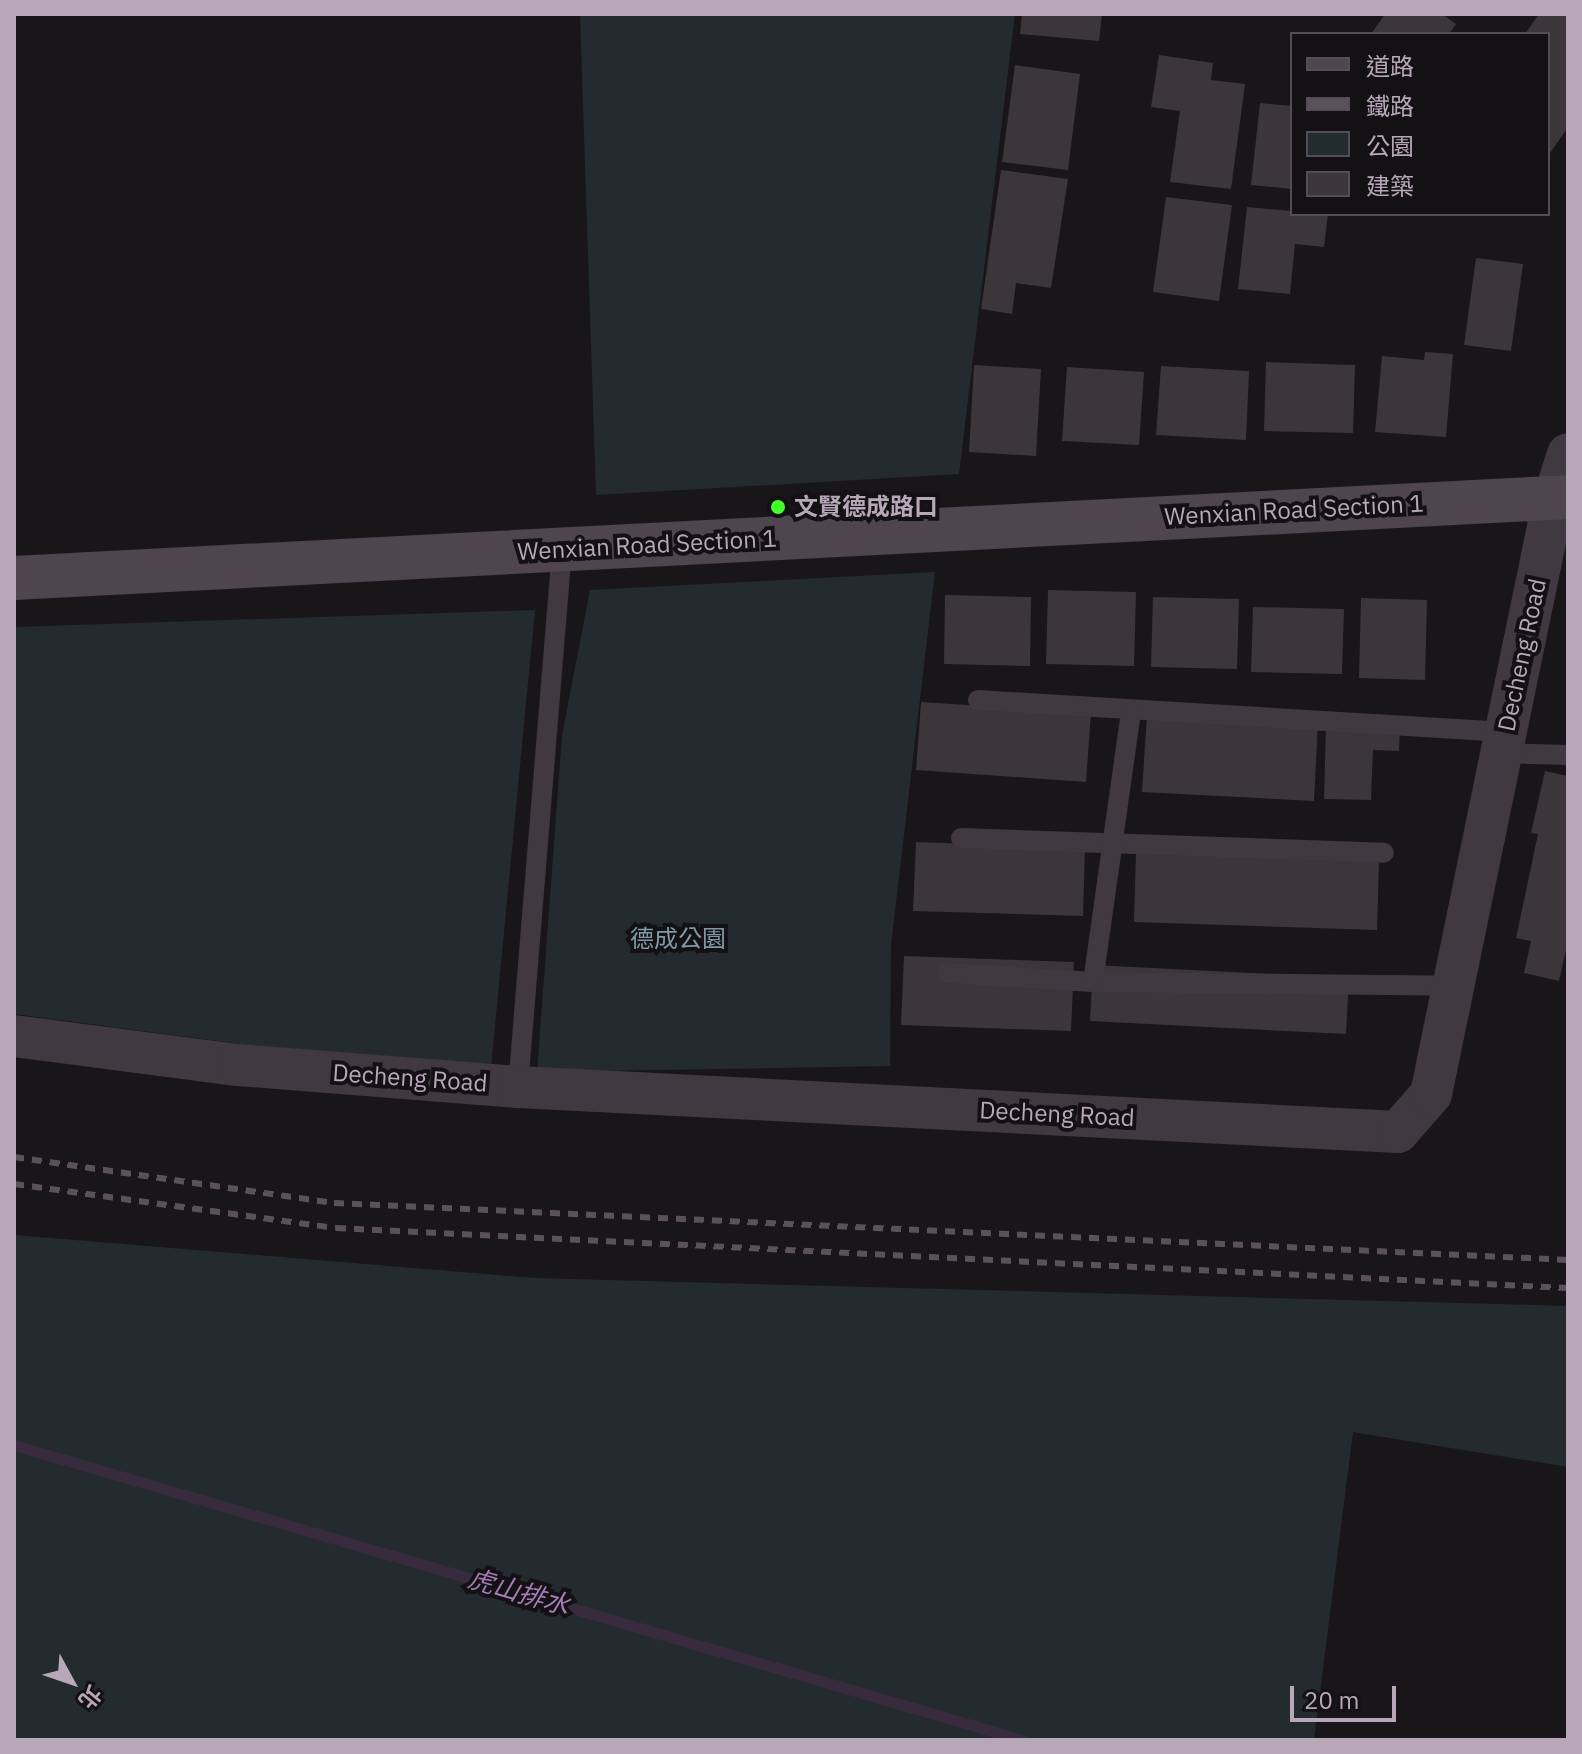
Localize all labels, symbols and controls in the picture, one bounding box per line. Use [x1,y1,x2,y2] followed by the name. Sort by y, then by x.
[1290,32,1550,216] legend
[1366,50,1414,82] text: 道路
[1366,90,1414,122] text: 鐵路
[1366,130,1414,162] text: 公園
[1366,170,1414,202] text: 建築
[1164,489,1424,531] street label: Wenxian Road Section 1
[794,493,938,521] place label: 文賢德成路口
[769,498,787,516] marker: 文賢德成路口
[517,524,777,566] street label: Wenxian Road Section 1
[1492,576,1552,734] street label: Decheng Road
[630,925,726,953] park label: 德成公園
[332,1058,488,1098] street label: Decheng Road
[979,1096,1135,1132] street label: Decheng Road
[465,1563,573,1621] water label: 虎山排水
[32,1642,112,1722] north arrow
[1294,1670,1400,1720] scale bar
[73,1680,109,1715] text: 北
[1304,1684,1359,1716] text: 20 m

